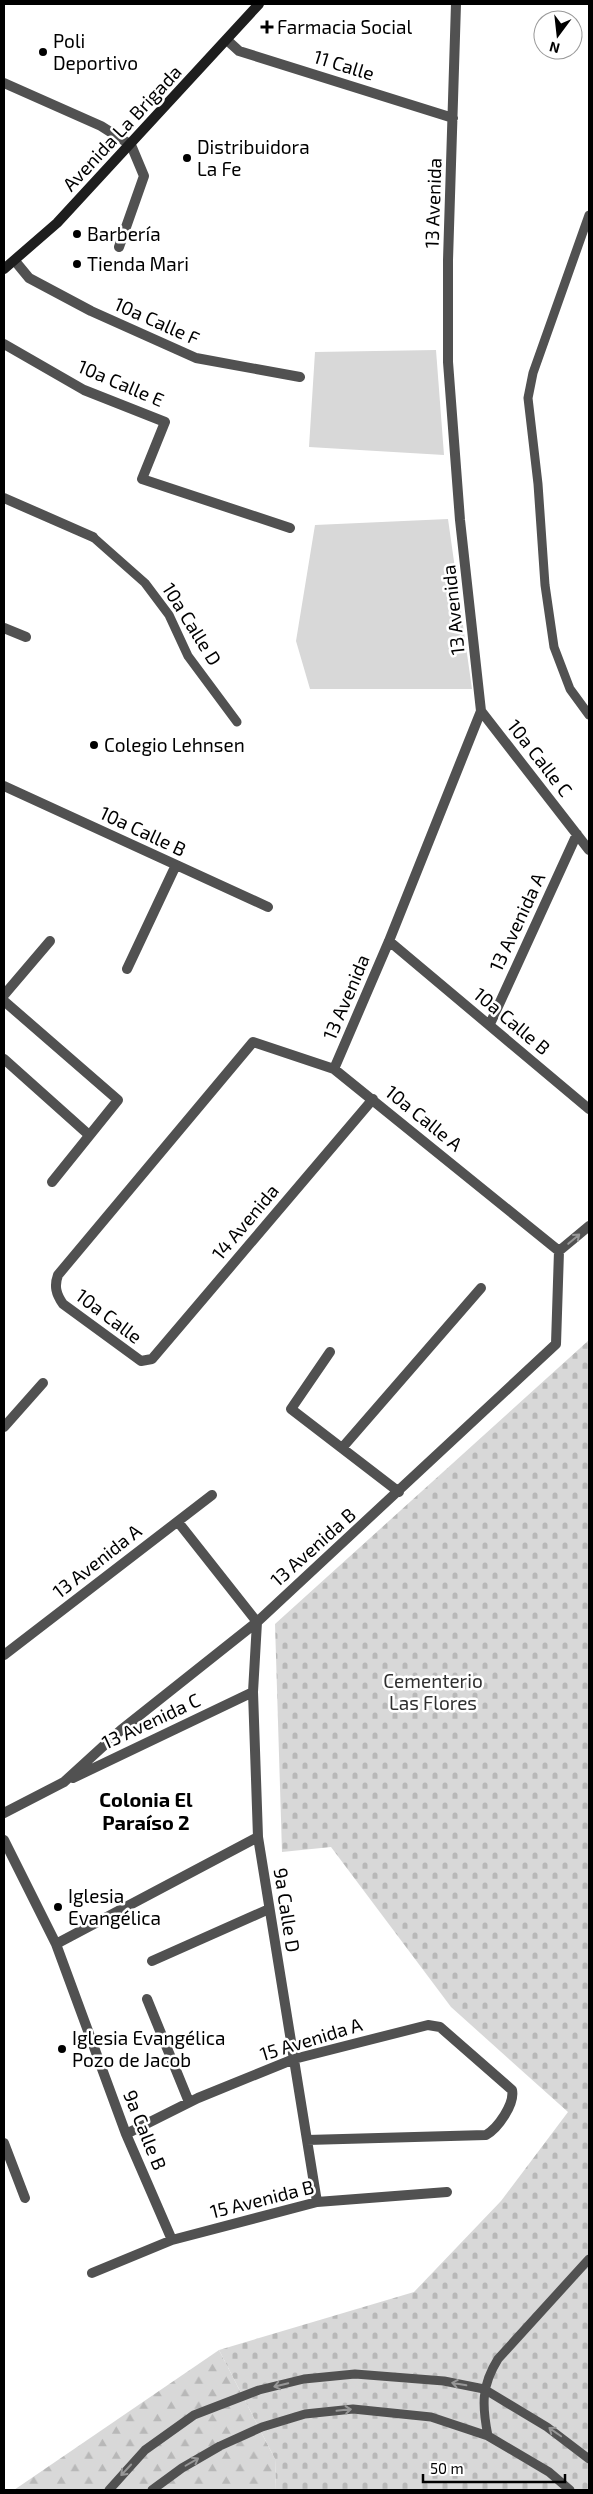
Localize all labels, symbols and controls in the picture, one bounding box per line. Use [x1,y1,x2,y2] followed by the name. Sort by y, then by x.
[533,10,583,60] north arrow
[277,15,412,38] place label: Farmacia Social
[261,21,273,33] marker: Farmacia Social
[53,29,138,74] place label: Poli Deportivo
[547,39,562,58] text: N
[311,44,377,85] street label: 11 Calle
[37,46,49,58] marker: Poli Deportivo
[57,60,186,195] street label: Avenida La Brigada
[197,135,310,180] place label: Distribuidora La Fe
[181,152,193,164] marker: Distribuidora La Fe
[419,157,446,249] street label: 13 Avenida
[87,222,161,245] place label: Barbería
[71,228,83,240] marker: Barbería
[87,252,189,275] place label: Tienda Mari
[71,258,83,270] marker: Tienda Mari
[111,292,203,350] street label: 10a Calle F
[75,354,168,411] street label: 10a Calle E
[436,564,469,656] street label: 13 Avenida
[158,578,227,669] street label: 10a Calle D
[503,715,578,801] street label: 10a Calle C
[104,733,245,756] place label: Colegio Lehnsen
[88,739,100,751] marker: Colegio Lehnsen
[96,801,190,861] street label: 10a Calle B
[484,869,549,975] street label: 13 Avenida A
[317,951,374,1043] street label: 13 Avenida
[470,982,555,1059] street label: 10a Calle B
[381,1080,467,1156] street label: 10a Calle A
[206,1179,283,1264] street label: 14 Avenida
[567,1233,580,1244] one-way arrow
[72,1283,147,1348] street label: 10a Calle
[265,1502,360,1591] street label: 13 Avenida B
[48,1519,146,1602] street label: 13 Avenida A
[383,1669,483,1714] park label: Cementerio Las Flores
[98,1688,204,1753] street label: 13 Avenida C
[99,1787,193,1834] district label: Colonia El Paraíso 2
[269,1866,306,1954] street label: 9a Calle D
[68,1884,161,1929] place label: Iglesia Evangélica
[52,1901,64,1913] marker: Iglesia Evangélica
[257,2012,365,2065] street label: 15 Avenida A
[72,2026,225,2071] place label: Iglesia Evangélica Pozo de Jacob
[56,2043,68,2055] marker: Iglesia Evangélica Pozo de Jacob
[119,2086,172,2173] street label: 9a Calle B
[208,2175,316,2223] street label: 15 Avenida B
[451,2379,467,2389] one-way arrow
[273,2380,289,2390] one-way arrow
[336,2405,352,2415] one-way arrow
[549,2427,563,2437] one-way arrow
[423,2452,566,2484] scale bar
[185,2457,199,2467] one-way arrow
[430,2459,464,2477] text: 50 m
[120,2464,132,2477] one-way arrow

